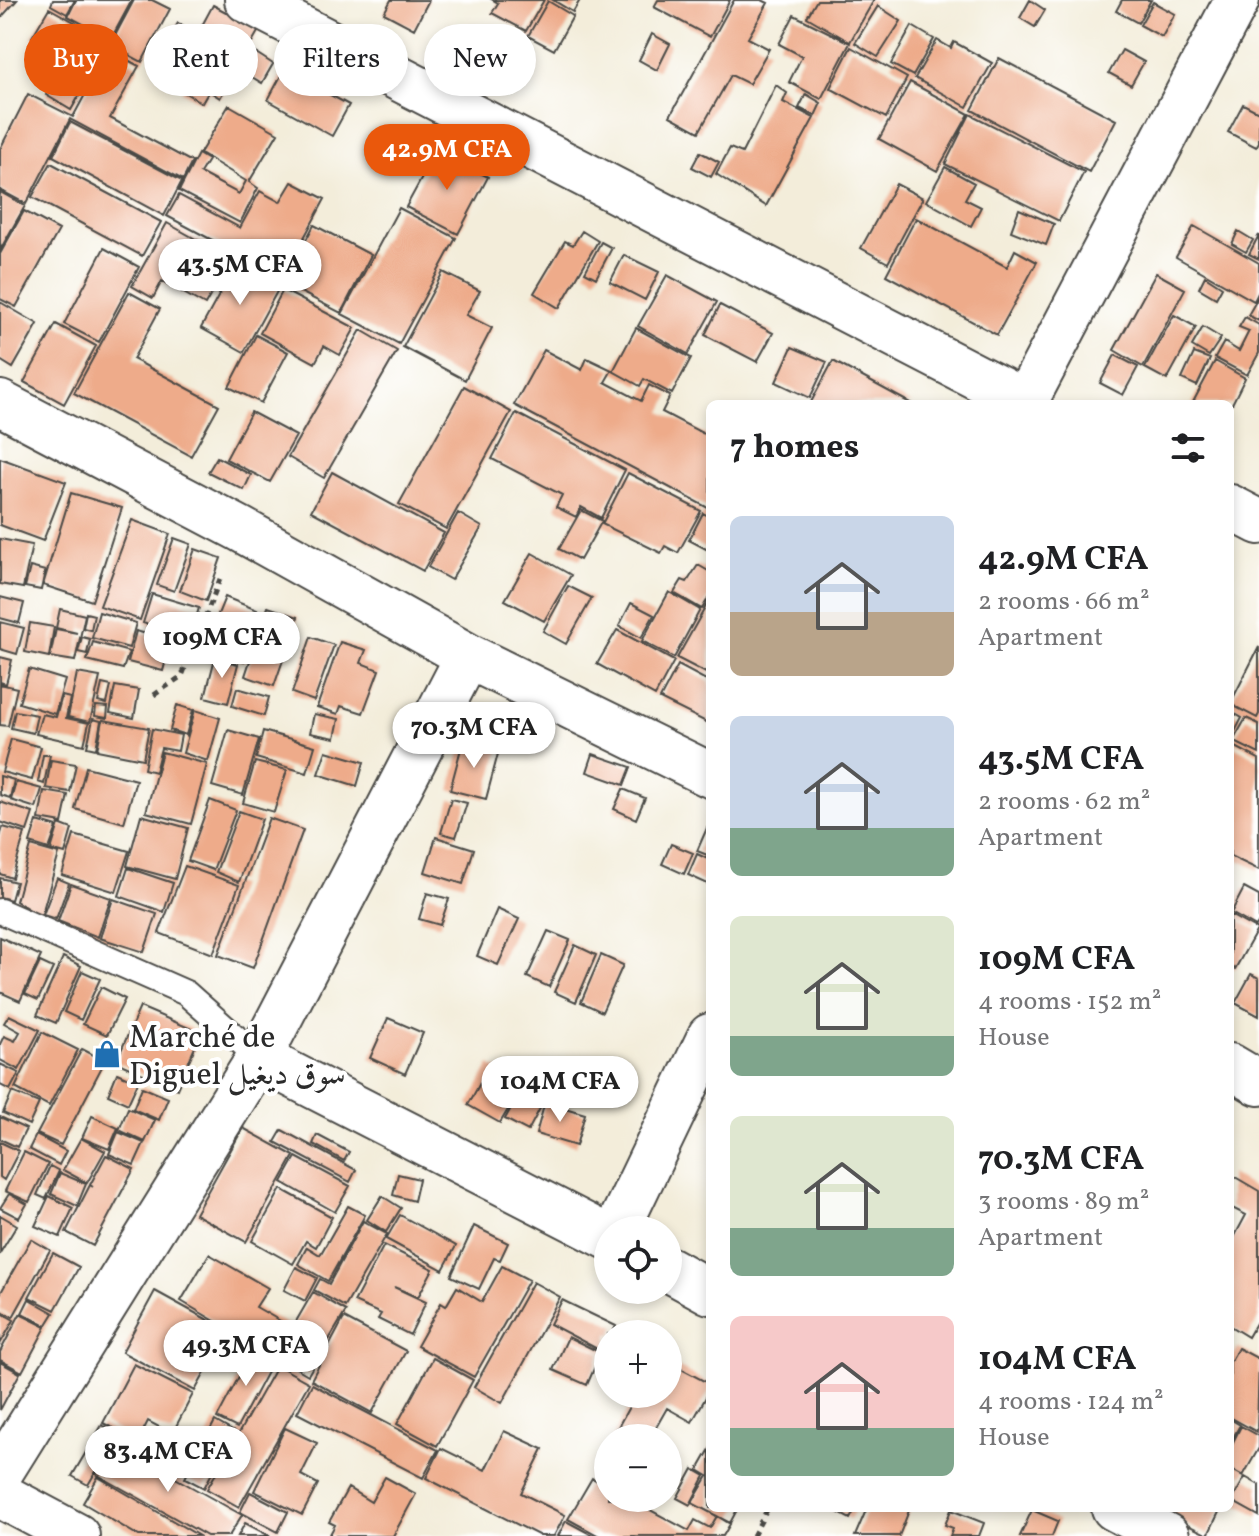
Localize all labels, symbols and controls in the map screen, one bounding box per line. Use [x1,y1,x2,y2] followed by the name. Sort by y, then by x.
[24,24,128,96] chip: Buy
[144,24,258,96] chip: Rent
[274,24,408,96] chip: Filters
[424,24,536,96] chip: New
[355,124,539,192] pin: 42.9M CFA
[382,132,512,168] text: 42.9M CFA
[148,239,332,307] pin: 43.5M CFA
[176,247,304,283] text: 43.5M CFA
[730,425,859,472] text: 7 homes
[1166,426,1210,470] icon: filters
[978,537,1148,584] text: 42.9M CFA
[794,548,890,644] icon: home
[978,584,1150,620] text: 2 rooms · 66 m²
[139,612,305,680] pin: 109M CFA
[162,620,282,656] text: 109M CFA
[978,620,1103,656] text: Apartment
[382,702,566,770] pin: 70.3M CFA
[411,710,538,746] text: 70.3M CFA
[978,737,1144,784] text: 43.5M CFA
[794,748,890,844] icon: home
[978,784,1150,820] text: 2 rooms · 62 m²
[978,820,1103,856] text: Apartment
[978,937,1135,984] text: 109M CFA
[794,948,890,1044] icon: home
[978,984,1161,1020] text: 4 rooms · 152 m²
[129,1017,346,1098] place label: Marché de Diguel سوق ديغيل
[978,1020,1050,1056] text: House
[92,1039,122,1069] shop icon: Marché de Diguel سوق ديغيل
[477,1056,643,1124] pin: 104M CFA
[499,1064,621,1100] text: 104M CFA
[978,1137,1144,1184] text: 70.3M CFA
[794,1148,890,1244] icon: home
[978,1184,1149,1220] text: 3 rooms · 89 m²
[594,1216,682,1512] map controls
[594,1216,682,1304] button: locate
[978,1220,1103,1256] text: Apartment
[154,1320,338,1388] pin: 49.3M CFA
[594,1320,682,1408] button: +
[182,1328,310,1364] text: 49.3M CFA
[978,1337,1136,1384] text: 104M CFA
[794,1348,890,1444] icon: home
[978,1384,1164,1420] text: 4 rooms · 124 m²
[978,1420,1050,1456] text: House
[594,1424,682,1512] button: −
[76,1426,260,1494] pin: 83.4M CFA
[103,1434,233,1470] text: 83.4M CFA

